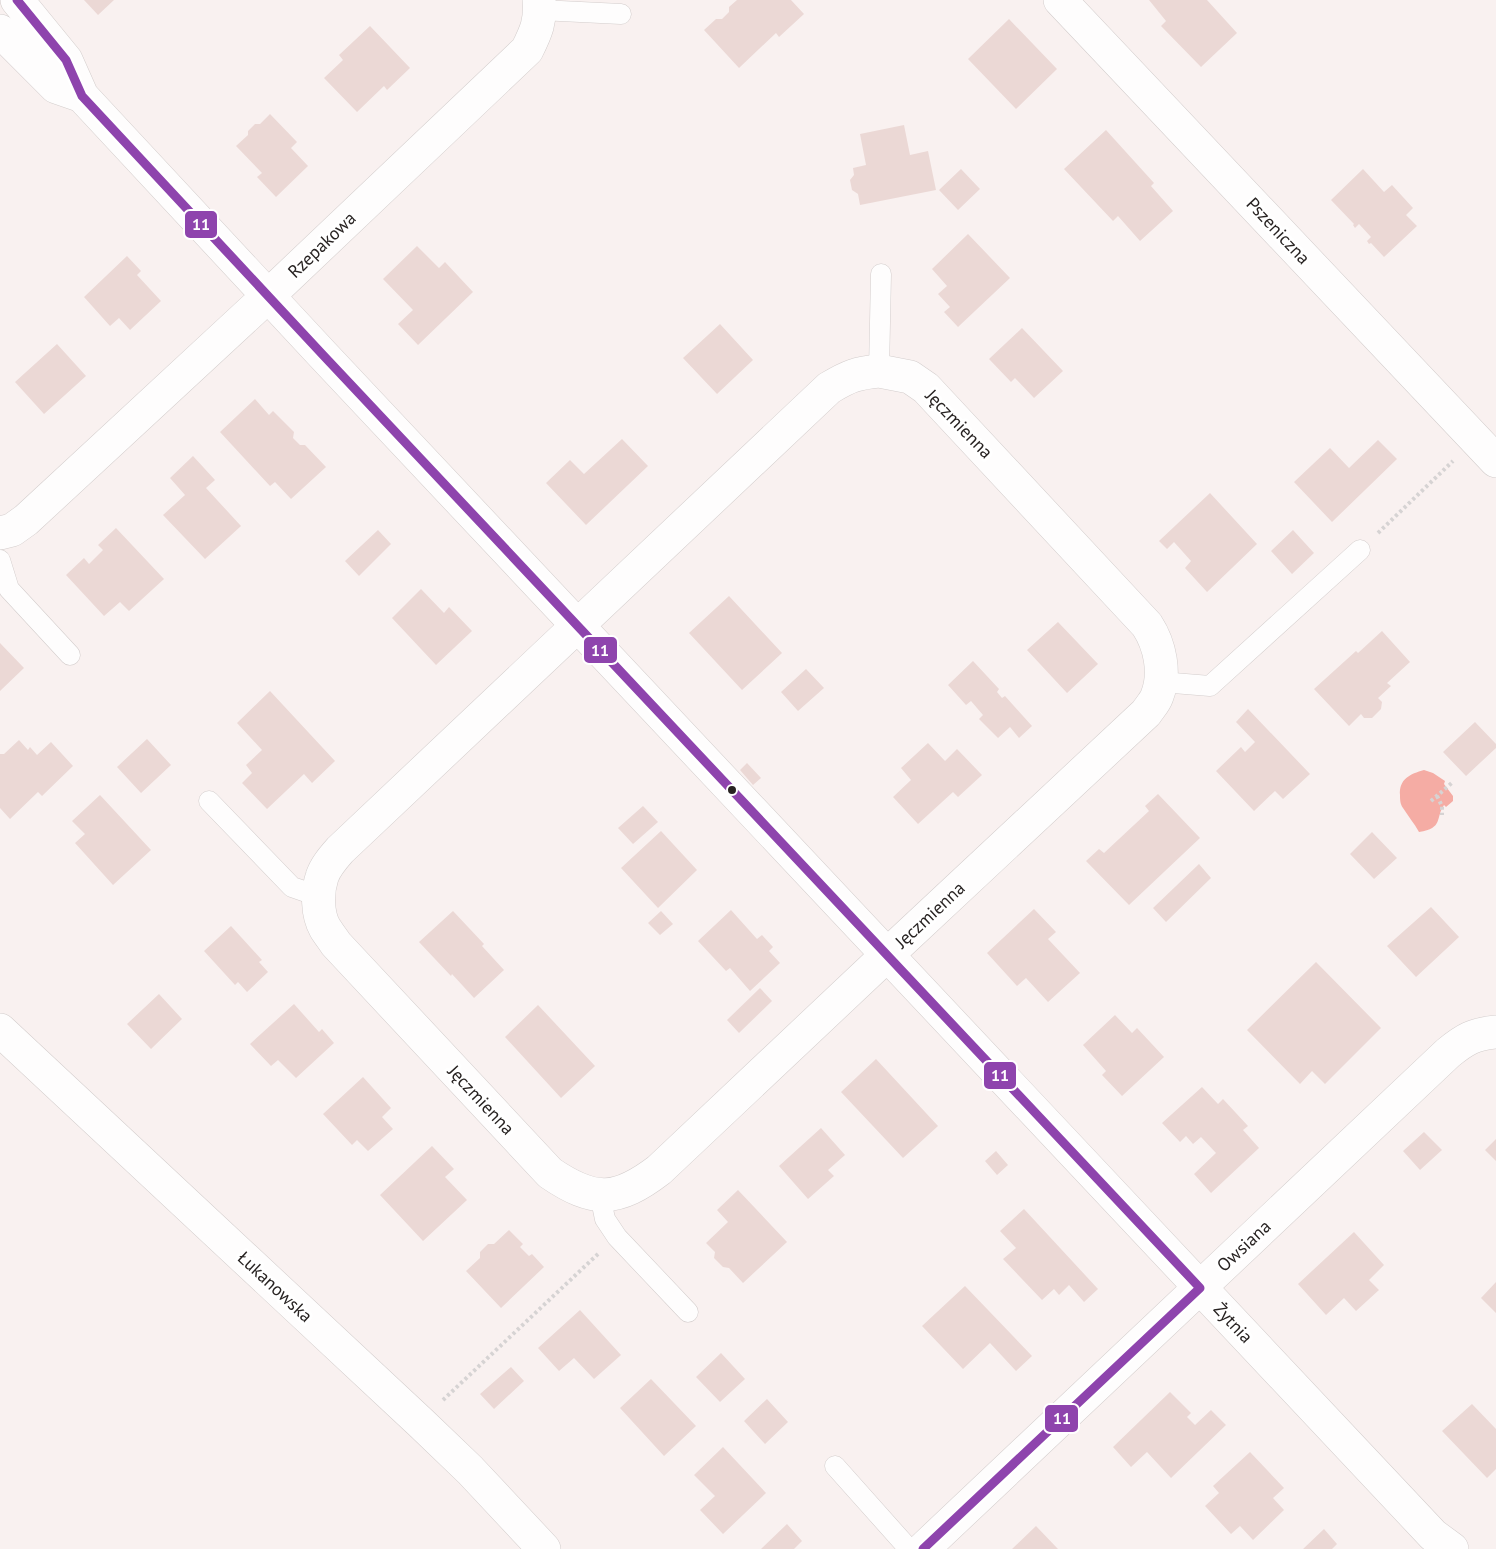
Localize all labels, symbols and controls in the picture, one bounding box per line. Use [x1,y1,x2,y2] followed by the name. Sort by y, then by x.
[1242,192,1315,269] street label: Pszeniczna
[283,207,361,283] street label: Rzepakowa
[184,210,218,239] line badge: 11
[192,214,210,234] text: 11
[920,384,998,463] street label: Jęczmienna
[583,636,618,664] line badge: 11
[591,640,609,660] text: 11
[726,784,738,796] unlabelled marker
[889,876,969,953] street label: Jęczmienna
[443,1059,520,1139] street label: Jęczmienna
[983,1061,1017,1090] line badge: 11
[991,1065,1009,1085] text: 11
[1212,1215,1276,1276] street label: Owsiana
[233,1246,318,1327] street label: Łukanowska
[1209,1298,1258,1348] street label: Żytnia
[1044,1404,1079,1433] line badge: 11
[1053,1408,1071,1428] text: 11

